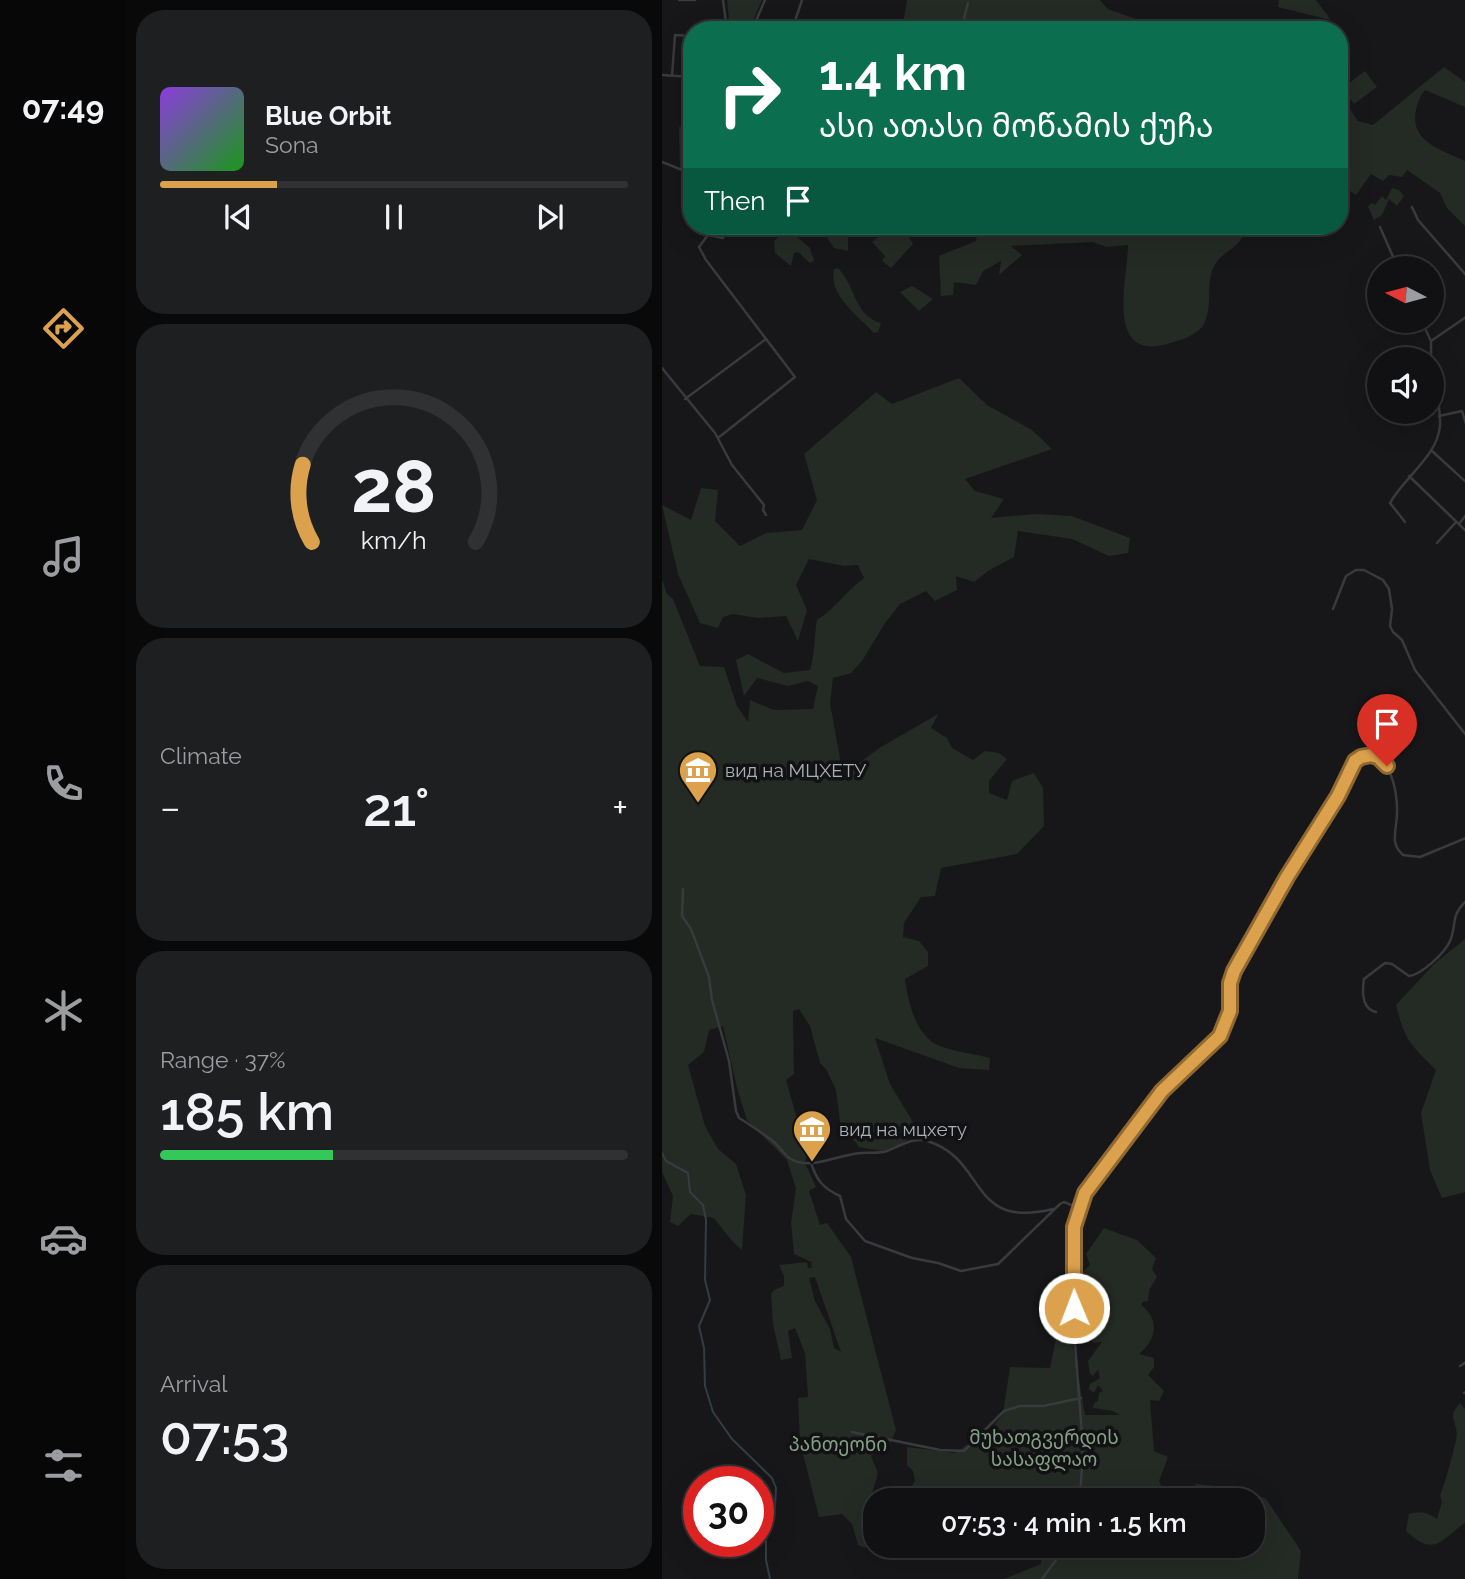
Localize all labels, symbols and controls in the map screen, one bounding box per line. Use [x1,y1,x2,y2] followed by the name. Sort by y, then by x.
[819,44,967,101] text: 1.4 km
[704,49,795,140] icon: right
[22,89,104,126] text: 07:49
[265,101,392,131] text: Blue Orbit
[819,107,1214,144] text: ასი ათასი მოწამის ქუჩა
[265,131,319,158] text: Sona
[779,182,817,220] icon: arrive
[704,186,765,216] text: Then
[219,198,257,236] icon: previous
[375,198,413,236] icon: pause
[531,198,569,236] icon: next
[1367,256,1444,332] north arrow
[1367,256,1444,424] map controls
[39,304,88,353] icon: directions
[1367,347,1444,424] button: sound
[351,444,437,529] text: 28
[361,524,427,554] text: km/h
[39,532,88,581] icon: music
[1357,694,1417,766] pin
[1368,705,1406,743] icon: arrive
[160,742,242,769] text: Climate
[677,749,719,804] museum icon: вид на МЦХЕТУ
[39,759,88,808] icon: phone
[725,759,866,781] place label: вид на МЦХЕТУ
[363,777,430,838] text: 21°
[160,785,180,830] text: −
[612,785,628,830] text: +
[39,986,88,1035] icon: climate
[160,1046,285,1073] text: Range · 37%
[160,1081,334,1142] text: 185 km
[791,1108,833,1163] museum icon: вид на мцхету
[839,1118,967,1140] place label: вид на мцхету
[39,1214,88,1263] icon: car
[1037,1271,1111,1345] position arrow
[160,1370,227,1397] text: Arrival
[160,1405,289,1466] text: 07:53
[969,1426,1119,1472] park label: მუხათგვერდის სასაფლაო
[789,1433,887,1456] park label: პანთეონი
[39,1441,88,1490] icon: filters
[683,1466,774,1557] speed limit sign: 30
[941,1508,1187,1538] text: 07:53 · 4 min · 1.5 km

